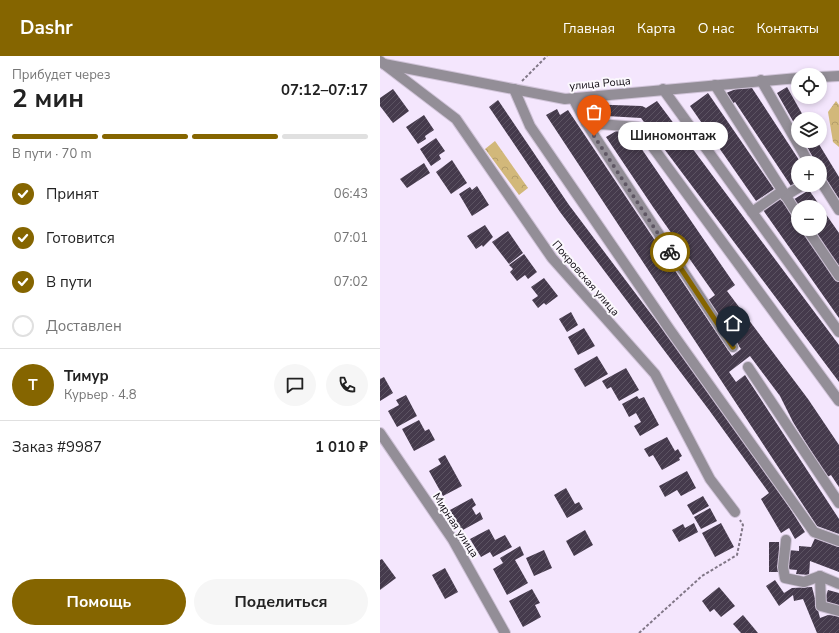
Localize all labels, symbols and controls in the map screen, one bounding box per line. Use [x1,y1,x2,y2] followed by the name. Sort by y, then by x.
[20,15,73,41] text: Dashr
[563,19,615,38] text: Главная
[637,19,676,38] text: Карта
[698,19,734,38] text: О нас
[756,19,819,38] text: Контакты
[12,66,110,84] text: Прибудет через
[791,68,827,236] map controls
[791,68,827,104] button: locate
[569,73,631,94] street label: улица Роща
[281,80,368,100] text: 07:12–07:17
[12,81,84,116] text: 2 мин
[577,95,611,136] pin
[583,101,605,123] icon: bag
[791,112,827,148] button: layers
[618,122,728,150] callout: Шиномонтаж
[630,127,716,145] text: Шиномонтаж
[12,145,92,163] text: В пути · 70 m
[791,156,827,192] button: +
[12,183,34,205] icon: check
[46,184,99,204] text: Принят
[334,185,368,203] text: 06:43
[791,200,827,236] button: −
[12,227,34,249] icon: check
[46,228,115,248] text: Готовится
[334,229,368,247] text: 07:01
[650,232,690,272] courier
[549,237,623,319] street label: Покровская улица
[659,241,681,263] icon: bike
[12,271,34,293] icon: check
[46,272,92,292] text: В пути
[334,273,368,291] text: 07:02
[716,306,750,347] pin
[722,312,744,334] icon: home
[46,316,122,336] text: Доставлен
[274,364,316,406] button: chat
[326,364,368,406] button: phone
[64,366,109,386] text: Тимур
[28,375,38,395] text: Т
[64,386,137,404] text: Курьер · 4.8
[12,437,102,457] text: Заказ #9987
[315,437,368,457] text: 1 010 ₽
[429,490,482,561] street label: Мирная улица
[12,579,186,625] button: Помощь
[194,579,368,625] button: Поделиться

